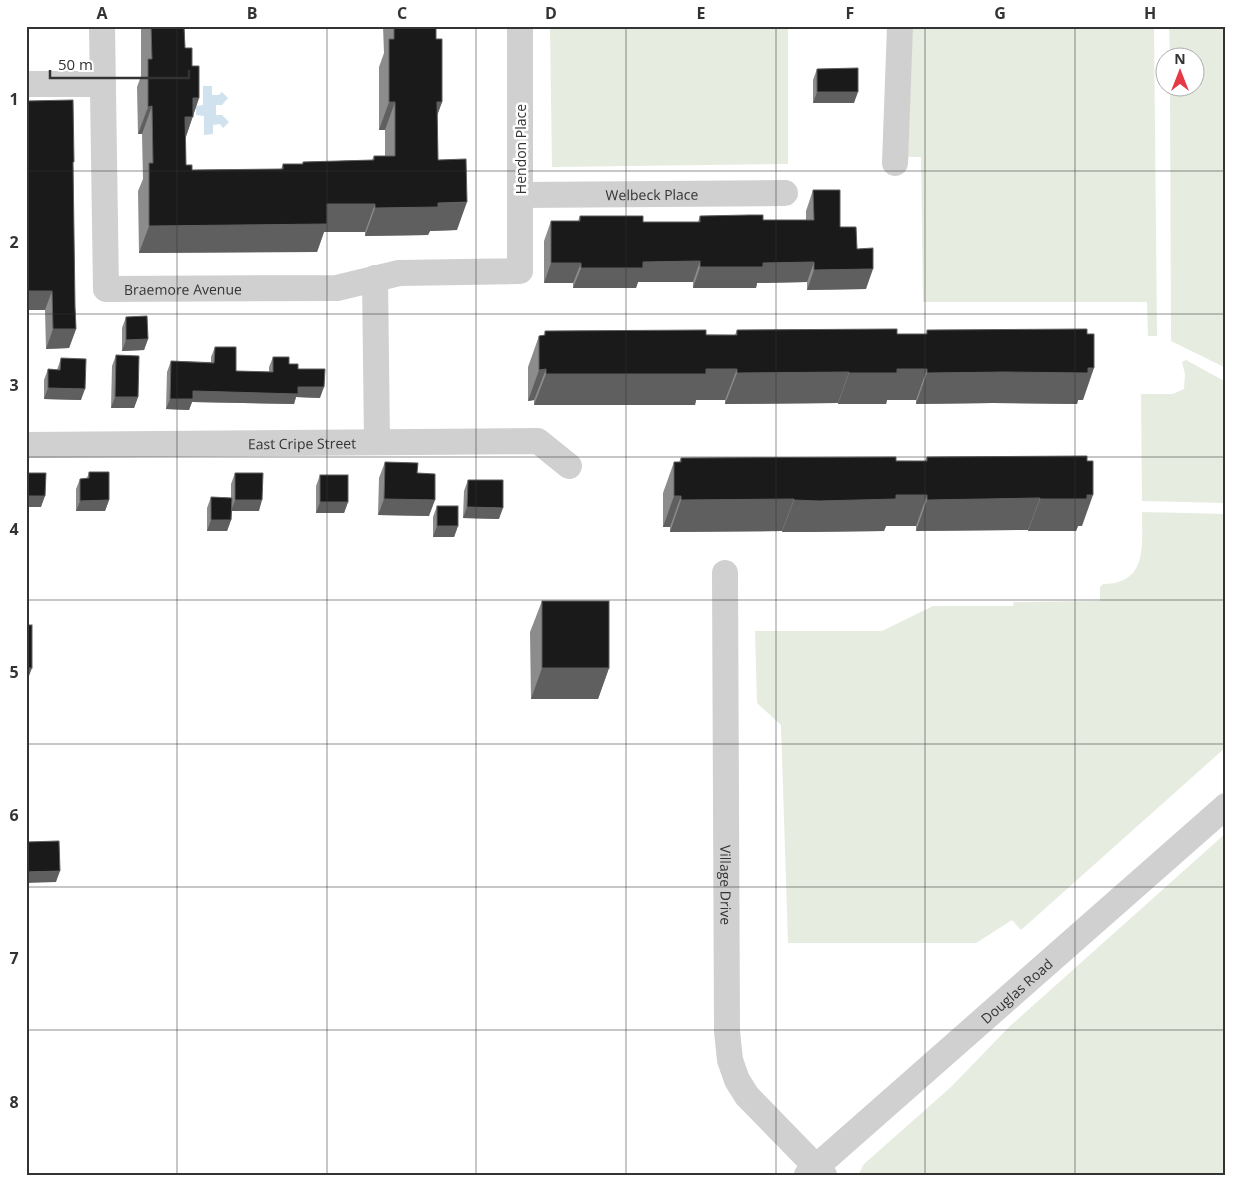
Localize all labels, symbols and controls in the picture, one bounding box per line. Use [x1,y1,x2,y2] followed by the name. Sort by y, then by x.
[96,2,108,24] text: A
[247,2,257,24] text: B
[397,2,407,24] text: C
[545,2,557,24] text: D
[697,2,706,24] text: E
[846,2,854,24] text: F
[994,2,1006,24] text: G
[1144,2,1156,24] text: H
[50,48,189,80] scale bar
[1154,48,1204,98] north arrow
[1174,49,1186,68] text: N
[58,54,93,74] text: 50 m
[9,88,19,110] text: 1
[511,104,530,194] street label: Hendon Place
[605,184,699,204] street label: Welbeck Place
[9,231,19,253] text: 2
[124,279,242,298] street label: Braemore Avenue
[9,374,19,396] text: 3
[248,433,356,453] street label: East Cripe Street
[9,518,19,540] text: 4
[9,661,19,683] text: 5
[9,804,19,826] text: 6
[717,845,736,925] street label: Village Drive
[9,947,19,969] text: 7
[976,954,1056,1027] street label: Douglas Road
[9,1091,19,1113] text: 8

